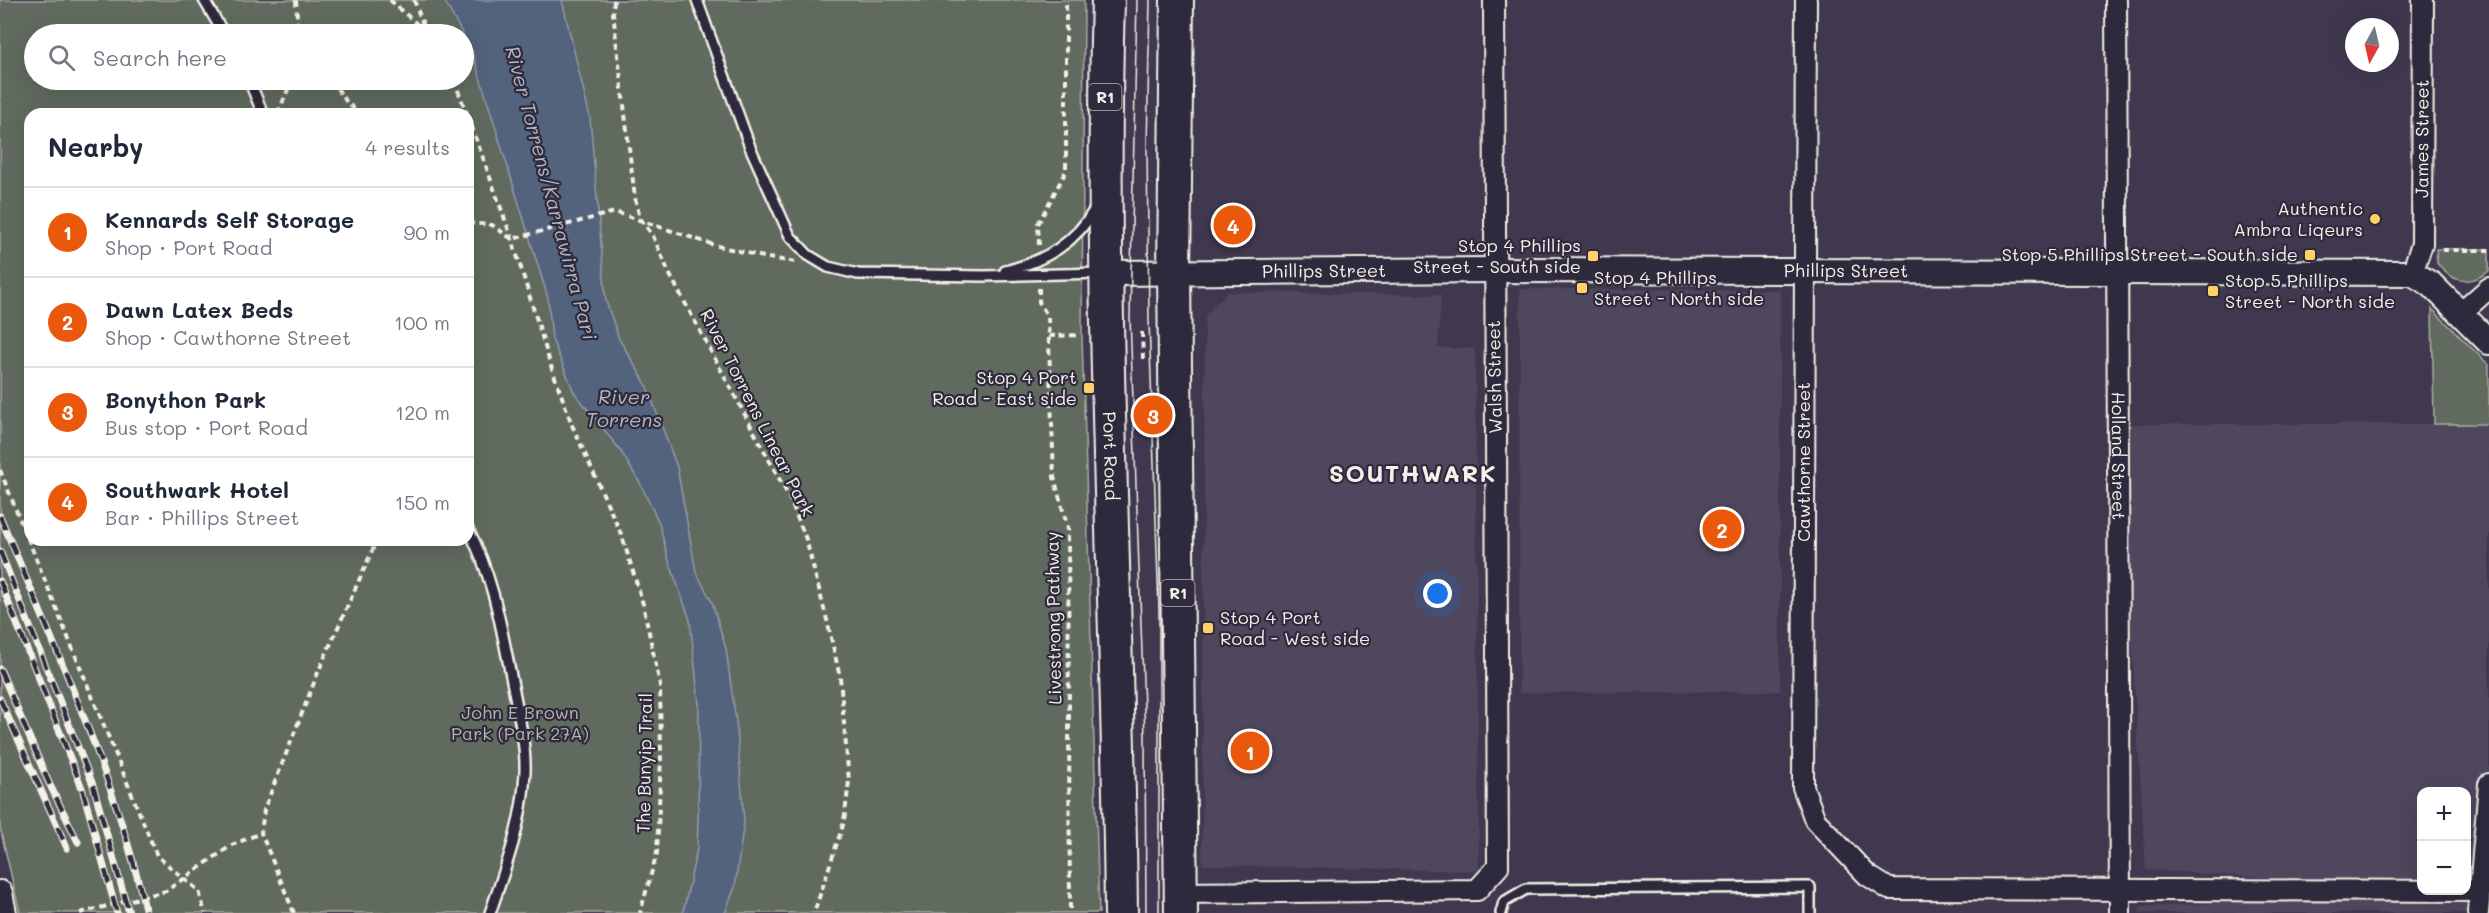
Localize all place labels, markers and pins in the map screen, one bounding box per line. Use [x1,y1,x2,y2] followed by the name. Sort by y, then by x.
[2233,196,2363,241] place label: Authentic Ambra Liqeurs
[1214,202,1252,248] pin: 4
[2368,212,2382,226] marker: Authentic Ambra Liqeurs
[1413,233,1581,278] place label: Stop 4 Phillips Street - South side
[2002,242,2298,266] place label: Stop 5 Phillips Street - South side
[2303,248,2317,262] marker: Stop 5 Phillips Street - South side
[1586,249,1600,263] marker: Stop 4 Phillips Street - South side
[1594,265,1764,310] place label: Stop 4 Phillips Street - North side
[2225,268,2395,313] place label: Stop 5 Phillips Street - North side
[1575,281,1589,295] marker: Stop 4 Phillips Street - North side
[2206,284,2220,298] marker: Stop 5 Phillips Street - North side
[932,365,1077,410] place label: Stop 4 Port Road - East side
[1082,381,1096,395] marker: Stop 4 Port Road - East side
[1134,392,1172,438] pin: 3
[1702,506,1742,552] pin: 2
[1220,605,1370,650] place label: Stop 4 Port Road - West side
[1201,621,1215,635] marker: Stop 4 Port Road - West side
[1230,728,1270,774] pin: 1

